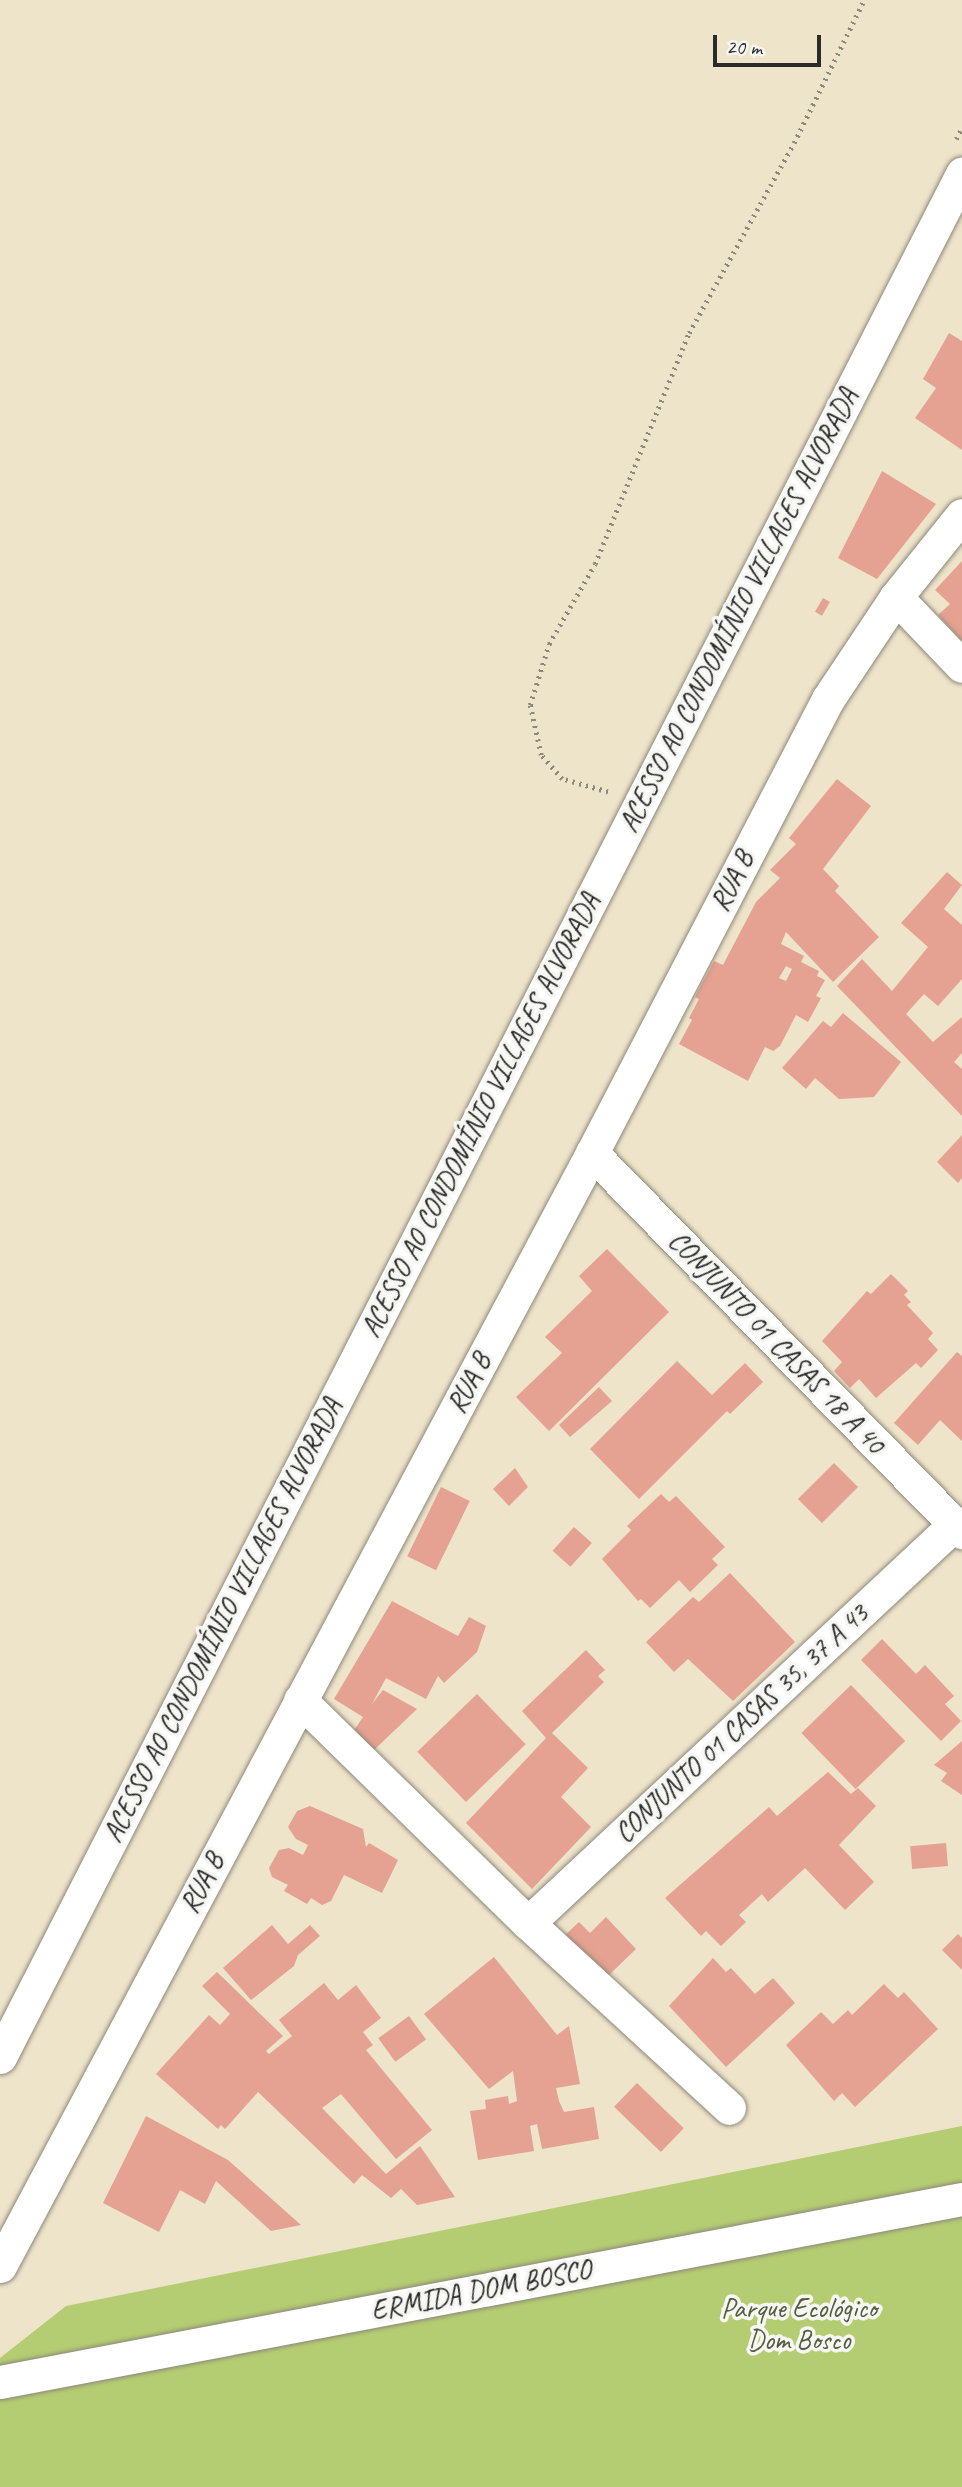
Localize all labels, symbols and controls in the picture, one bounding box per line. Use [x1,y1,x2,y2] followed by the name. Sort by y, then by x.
[717,21,825,65] scale bar
[726,34,762,60] text: 20 m
[612,384,864,836] street label: ACESSO AO CONDOMÍNIO VILLAGES ALVORADA
[703,845,761,917] street label: RUA B
[354,889,606,1341] street label: ACESSO AO CONDOMÍNIO VILLAGES ALVORADA
[662,1224,892,1460] street label: CONJUNTO 01 CASAS 18 A 40
[439,1347,499,1419] street label: RUA B
[96,1394,348,1846] street label: ACESSO AO CONDOMÍNIO VILLAGES ALVORADA
[607,1597,875,1849] street label: CONJUNTO 01 CASAS 35, 37 A 43
[172,1847,232,1919] street label: RUA B
[368,2252,594,2328] street label: ERMIDA DOM BOSCO
[721,2291,877,2357] park label: Parque Ecológico Dom Bosco

